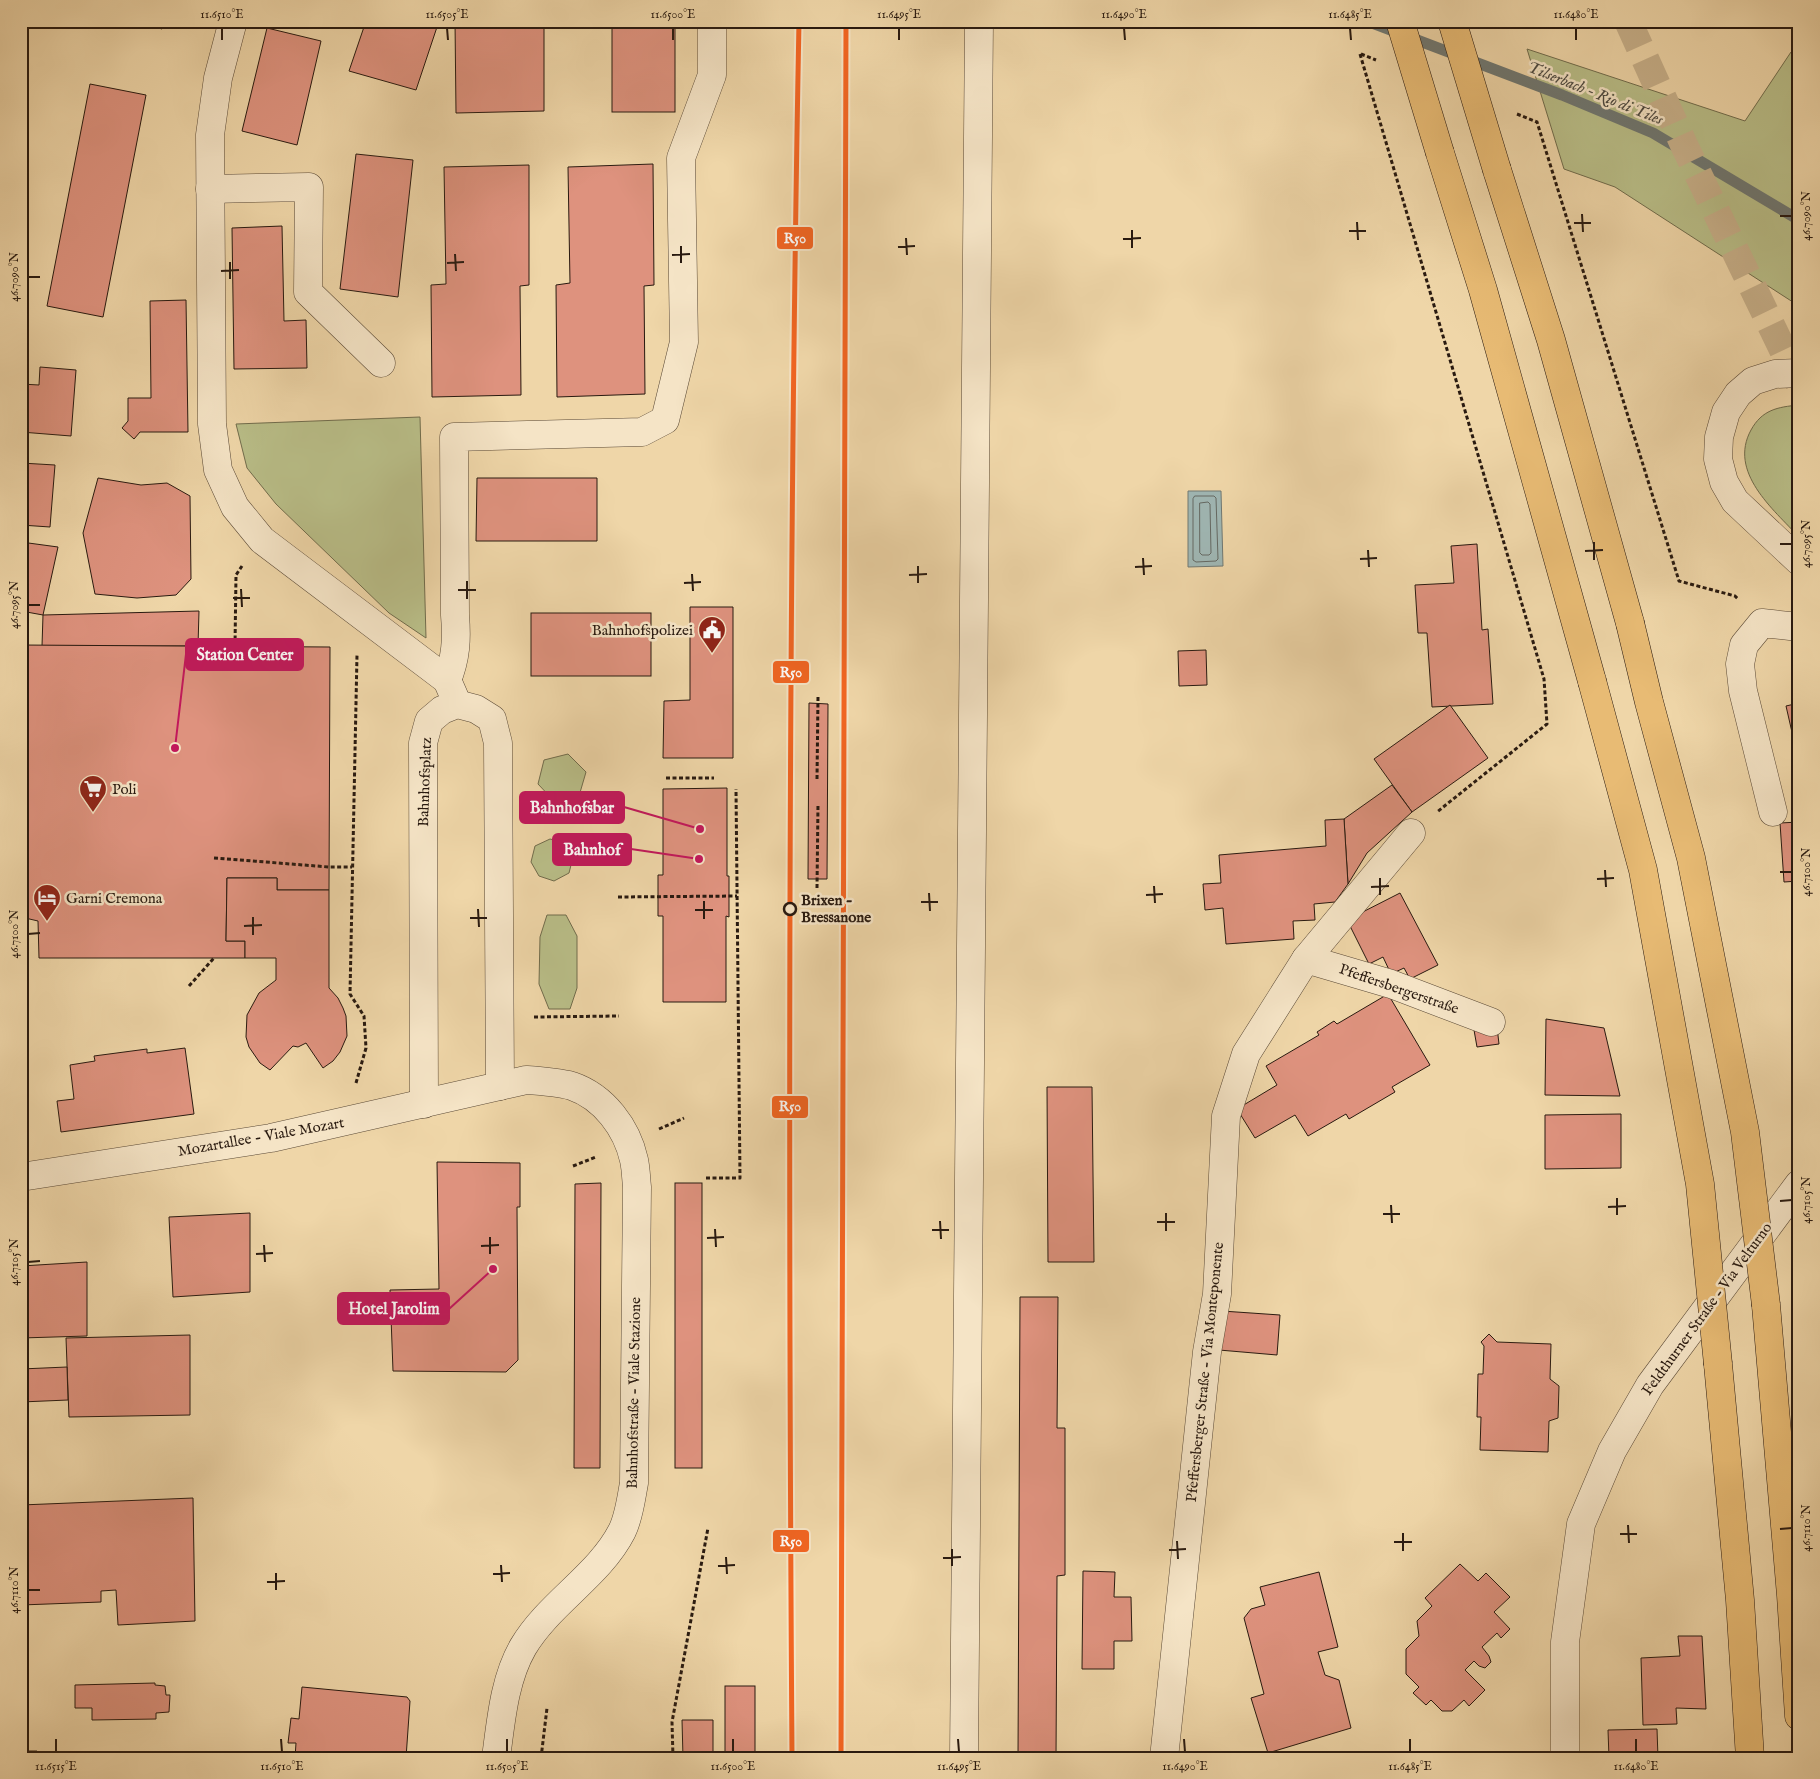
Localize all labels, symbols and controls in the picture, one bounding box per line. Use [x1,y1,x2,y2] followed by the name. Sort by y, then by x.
[200,7,244,22] text: 11.6510°E
[425,7,469,22] text: 11.6505°E
[651,7,695,22] text: 11.6500°E
[877,7,921,22] text: 11.6495°E
[1101,7,1147,22] text: 11.6490°E
[1328,7,1372,22] text: 11.6485°E
[1553,7,1599,22] text: 11.6480°E
[1524,58,1666,131] water label: Tilserbach - Rio di Tiles
[1799,191,1814,241] text: 46.7090°N
[776,226,814,250] line badge: R50
[784,230,806,248] text: R50
[7,252,22,302] text: 46.7090°N
[1799,519,1814,568] text: 46.7095°N
[7,580,22,629] text: 46.7095°N
[697,615,727,654] public building icon: Bahnhofspolizei
[592,621,693,640] place label: Bahnhofspolizei
[186,639,303,670] callout: Station Center
[197,646,294,666] text: Station Center
[772,660,810,684] line badge: R50
[780,664,802,682] text: R50
[414,737,436,827] street label: Bahnhofsplatz
[78,774,108,813] supermarket icon: Poli
[112,780,137,799] place label: Poli
[520,792,624,823] callout: Bahnhofsbar
[530,799,614,819] text: Bahnhofsbar
[553,834,631,865] callout: Bahnhof
[563,841,624,861] text: Bahnhof
[1799,847,1814,896] text: 46.7100°N
[32,883,62,922] hotel icon: Garni Cremona
[66,889,163,908] place label: Garni Cremona
[801,891,871,927] place label: Brixen - Bressanone
[783,902,797,916] marker: Brixen - Bressanone
[7,909,22,958] text: 46.7100°N
[1337,960,1462,1018] street label: Pfeffersbergerstraße
[771,1095,809,1119] line badge: R50
[779,1098,801,1116] text: R50
[176,1113,346,1161] street label: Mozartallee - Viale Mozart
[1799,1176,1814,1224] text: 46.7105°N
[1638,1219,1776,1399] street label: Feldthurner Straße - Via Velturno
[7,1238,22,1286] text: 46.7105°N
[1182,1241,1228,1503] street label: Pfeffersberger Straße - Via Monteponente
[338,1293,449,1324] callout: Hotel Jarolim
[623,1297,645,1489] street label: Bahnhofstraße - Viale Stazione
[348,1300,440,1320] text: Hotel Jarolim
[1799,1504,1814,1552] text: 46.7110°N
[772,1529,810,1553] line badge: R50
[780,1533,802,1551] text: R50
[7,1566,22,1614] text: 46.7110°N
[35,1759,77,1774] text: 11.6515°E
[260,1759,304,1774] text: 11.6510°E
[485,1759,529,1774] text: 11.6505°E
[711,1759,755,1774] text: 11.6500°E
[937,1759,981,1774] text: 11.6495°E
[1162,1759,1208,1774] text: 11.6490°E
[1388,1759,1432,1774] text: 11.6485°E
[1613,1759,1659,1774] text: 11.6480°E

